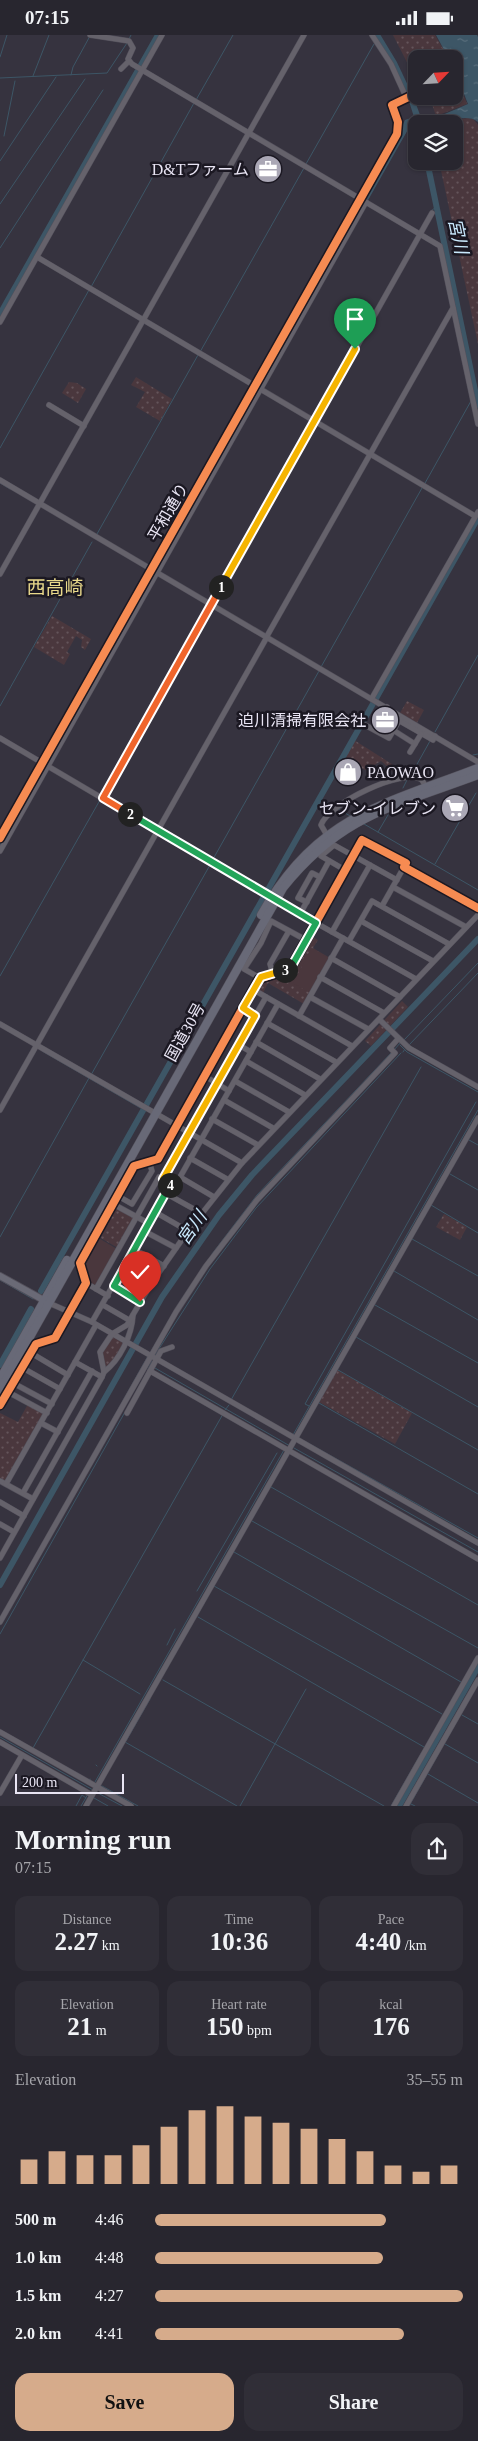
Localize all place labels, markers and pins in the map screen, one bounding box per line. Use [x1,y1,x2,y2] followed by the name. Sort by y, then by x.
[253,154,283,184] office icon: D&Tファーム
[152,161,249,178] place label: D&Tファーム
[334,298,376,349] pin
[208,575,234,599] pin: 1
[370,705,400,735] office icon: 迫川清掃有限会社
[238,712,366,729] place label: 迫川清掃有限会社
[333,757,363,787] shop icon: PAOWAO
[367,764,434,781] place label: PAOWAO
[440,793,470,823] supermarket icon: セブン-イレブン
[319,800,436,817] place label: セブン-イレブン
[118,801,142,827] pin: 2
[272,957,298,983] pin: 3
[158,1173,182,1197] pin: 4
[119,1251,161,1302] pin

